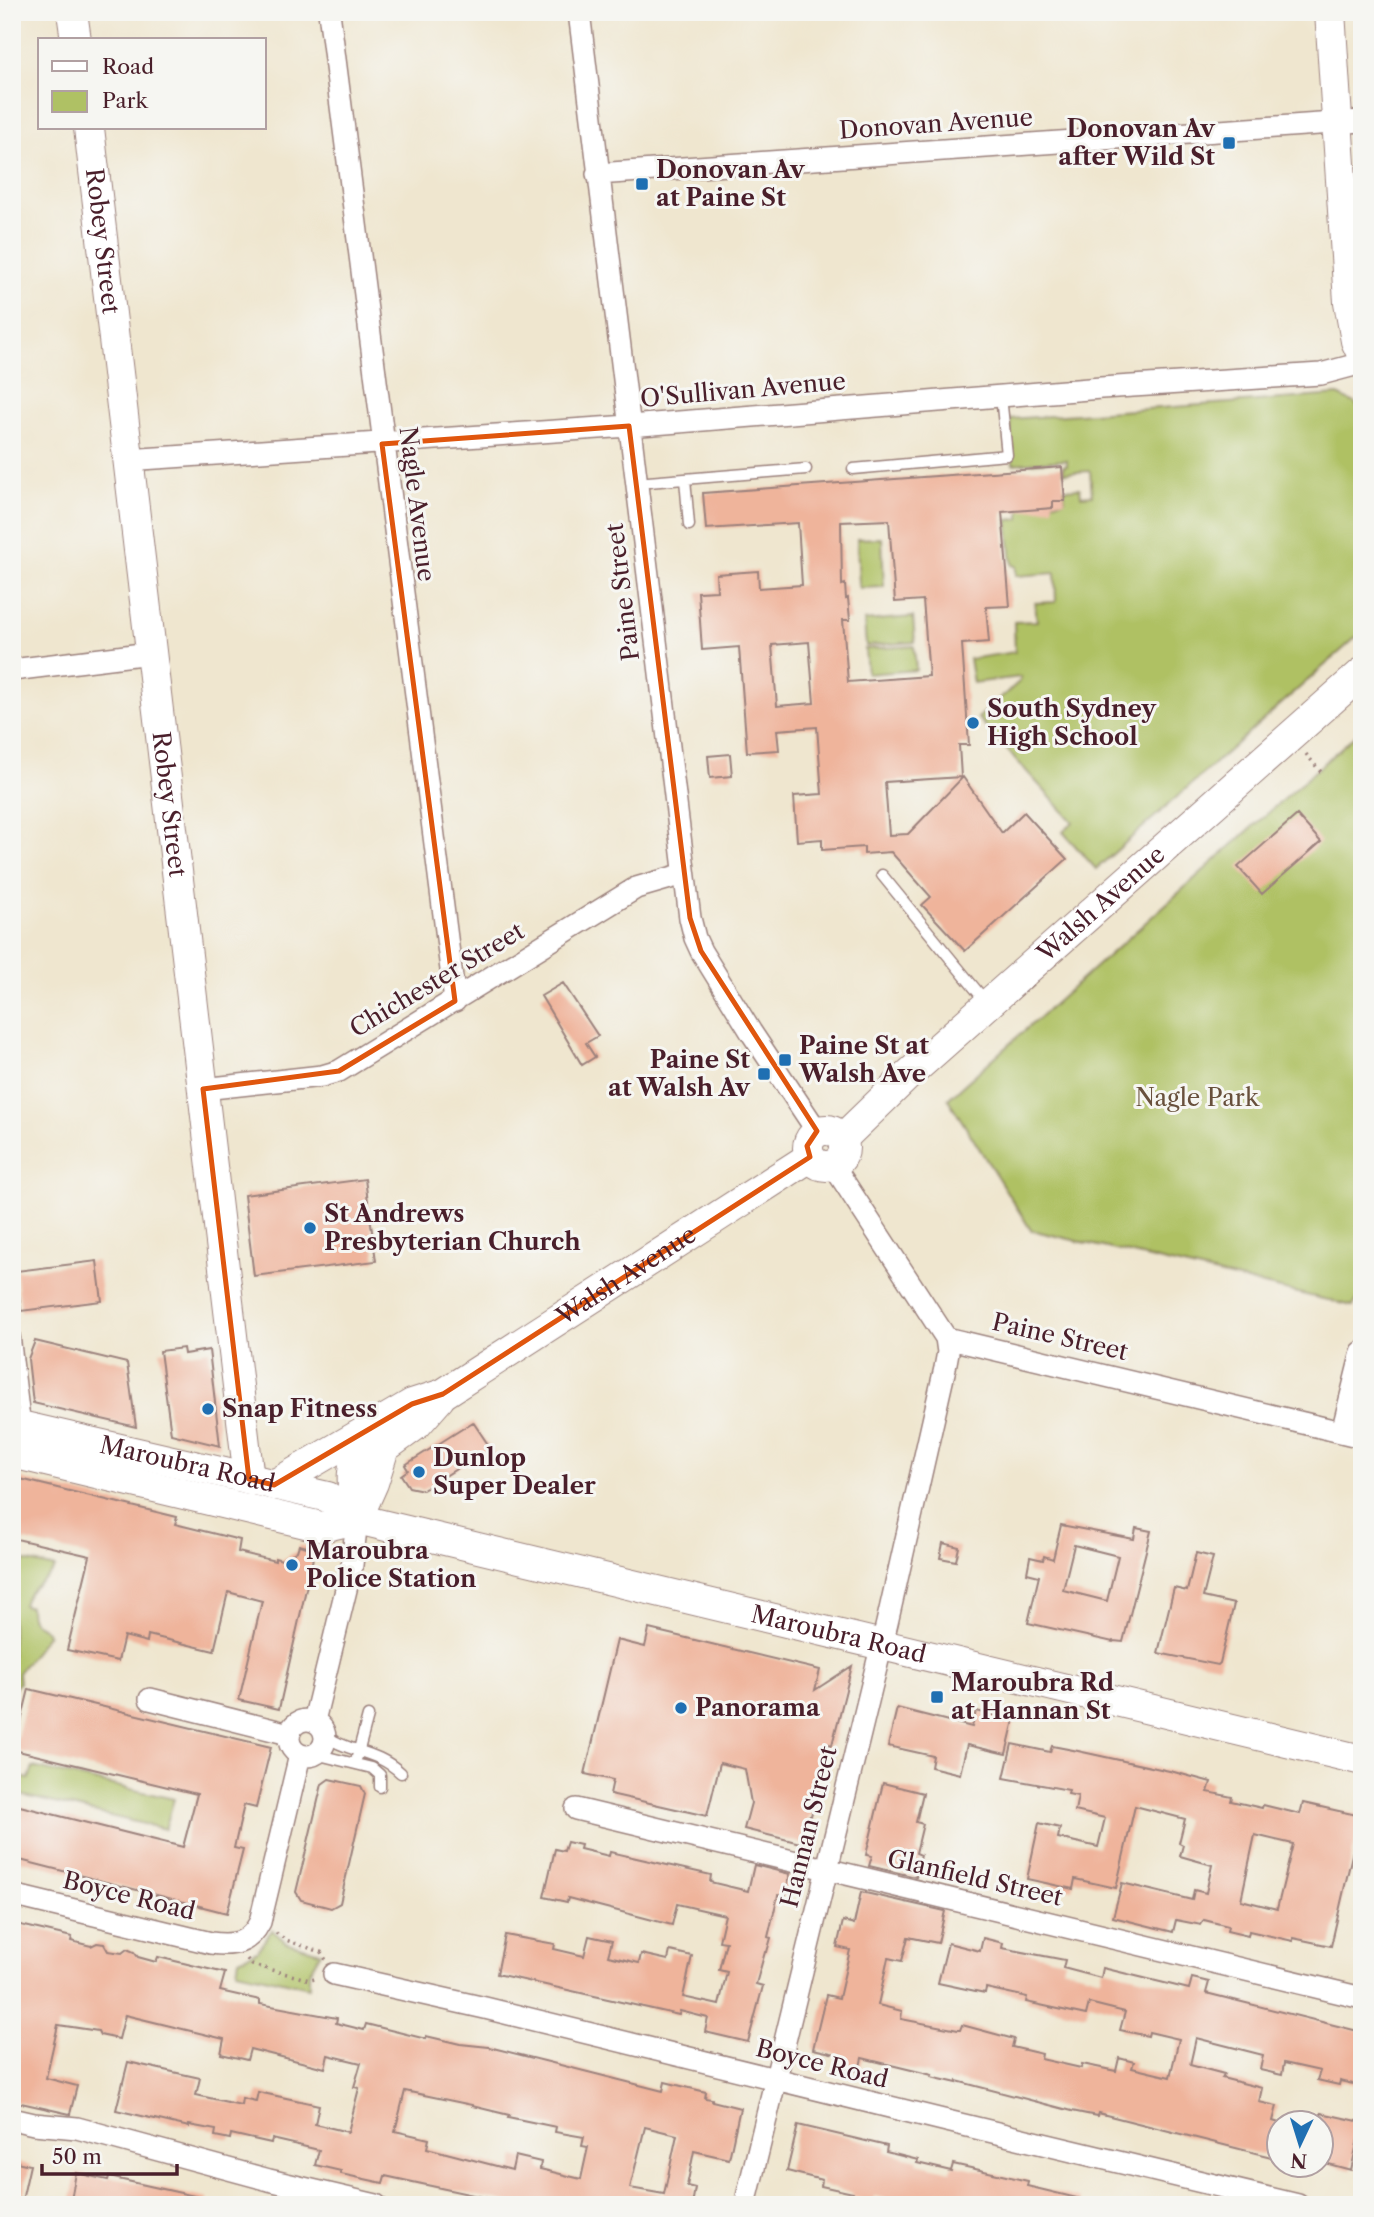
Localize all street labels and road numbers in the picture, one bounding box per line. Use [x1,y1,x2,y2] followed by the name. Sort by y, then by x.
[838,102,1034,145] street label: Donovan Avenue
[80,167,126,316] street label: Robey Street
[639,366,847,413] street label: O'Sullivan Avenue
[394,425,441,583] street label: Nagle Avenue
[600,521,645,662] street label: Paine Street
[147,730,193,879] street label: Robey Street
[1031,840,1171,968] street label: Walsh Avenue
[344,916,530,1043] street label: Chichester Street
[550,1219,701,1331] street label: Walsh Avenue
[989,1307,1131,1366] street label: Paine Street
[97,1430,278,1498] street label: Maroubra Road
[748,1599,929,1669] street label: Maroubra Road
[774,1743,843,1911] street label: Hannan Street
[885,1843,1066,1912] street label: Glanfield Street
[60,1865,199,1926] street label: Boyce Road
[753,2033,892,2094] street label: Boyce Road

